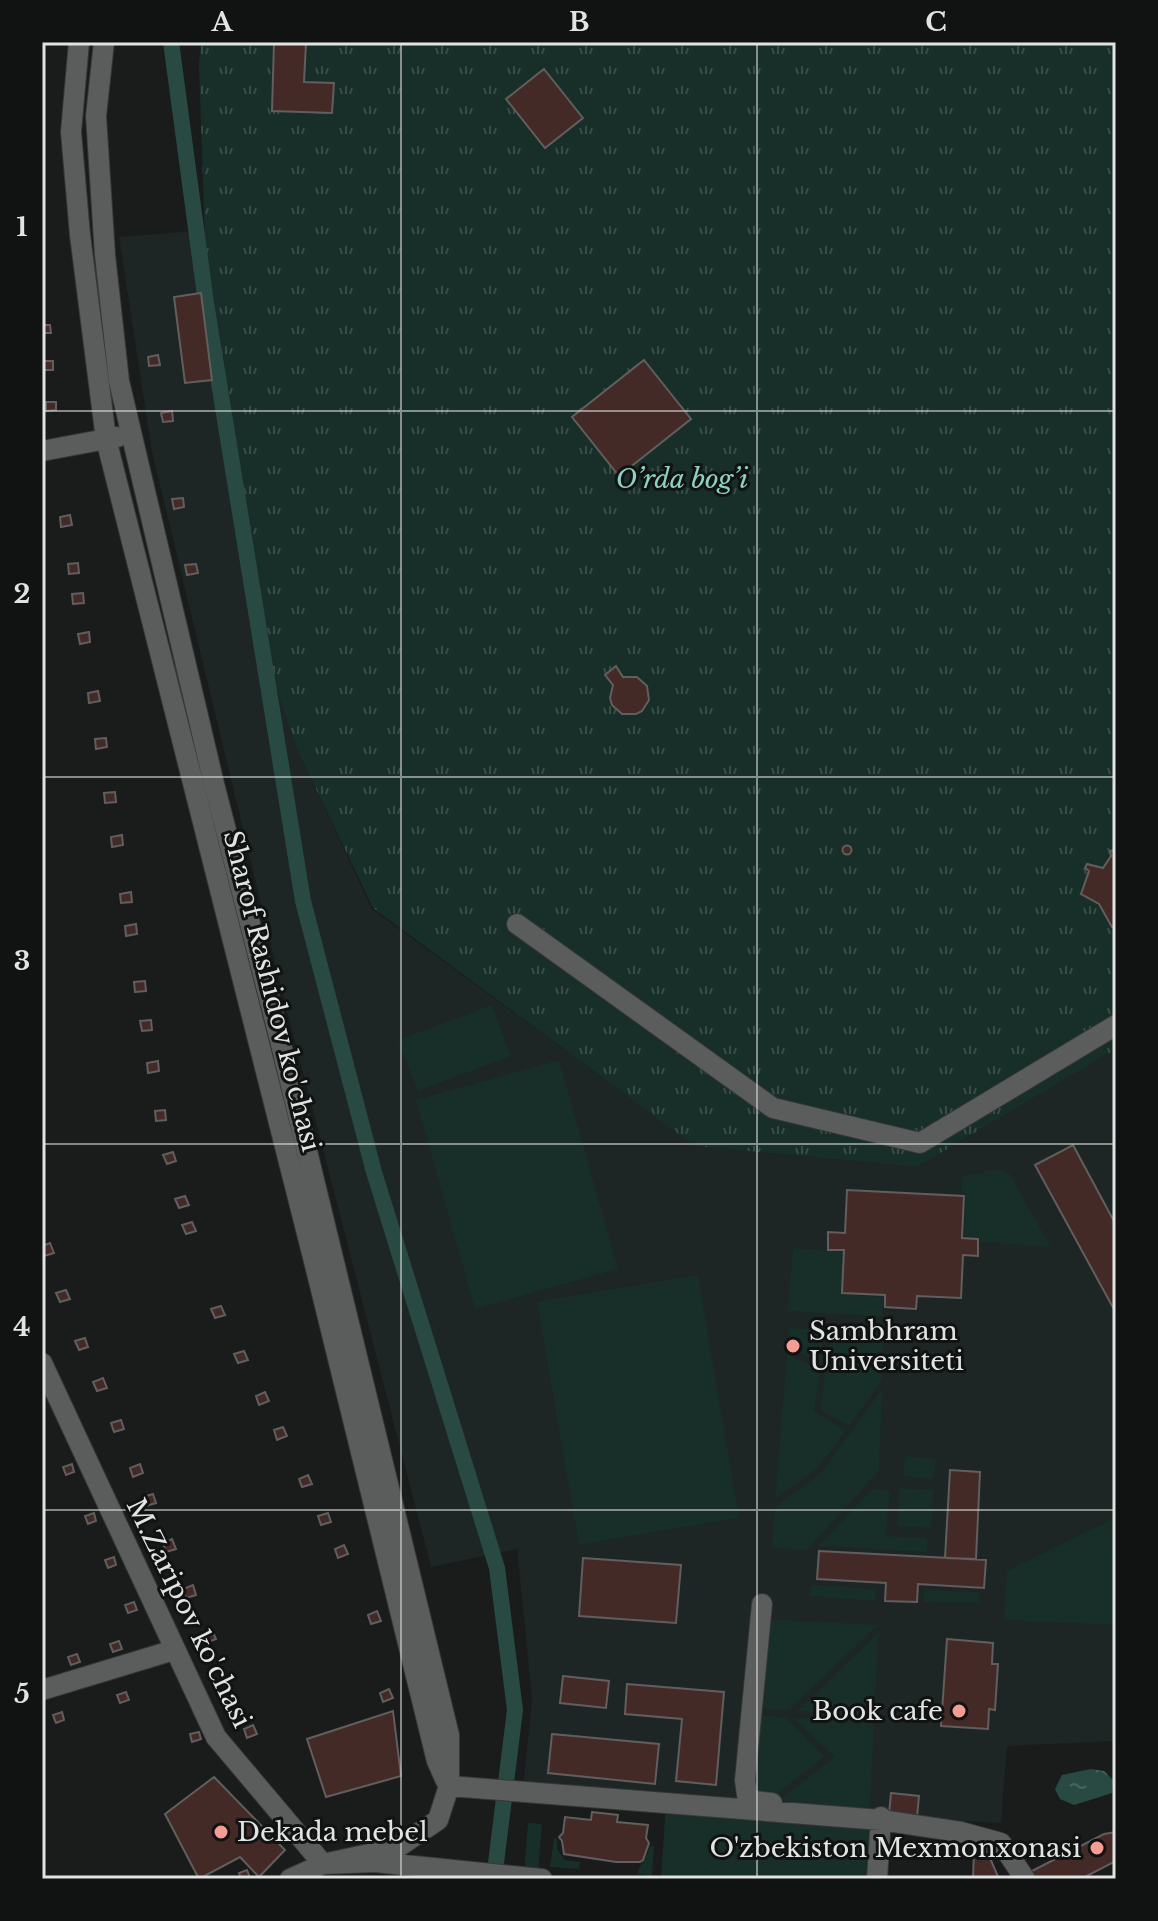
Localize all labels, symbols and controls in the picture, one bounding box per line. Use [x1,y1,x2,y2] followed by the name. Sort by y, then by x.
[210,6,233,38] text: A
[569,6,589,38] text: B
[925,6,947,38] text: C
[16,211,28,243] text: 1
[616,463,748,495] park label: O’rda bog’i
[14,578,30,610] text: 2
[217,827,327,1155] street label: Sharof Rashidov ko'chasi
[14,945,30,977] text: 3
[13,1311,31,1343] text: 4
[809,1315,964,1377] place label: Sambhram Universiteti
[784,1337,802,1355] marker: Sambhram Universiteti
[120,1493,258,1733] street label: M.Zaripov ko'chasi
[14,1678,30,1710] text: 5
[812,1695,943,1727] place label: Book cafe
[950,1702,968,1720] marker: Book cafe
[237,1816,428,1848] place label: Dekada mebel
[212,1823,230,1841] marker: Dekada mebel
[709,1832,1081,1864] place label: O'zbekiston Mexmonxonasi
[1088,1839,1106,1857] marker: O'zbekiston Mexmonxonasi

